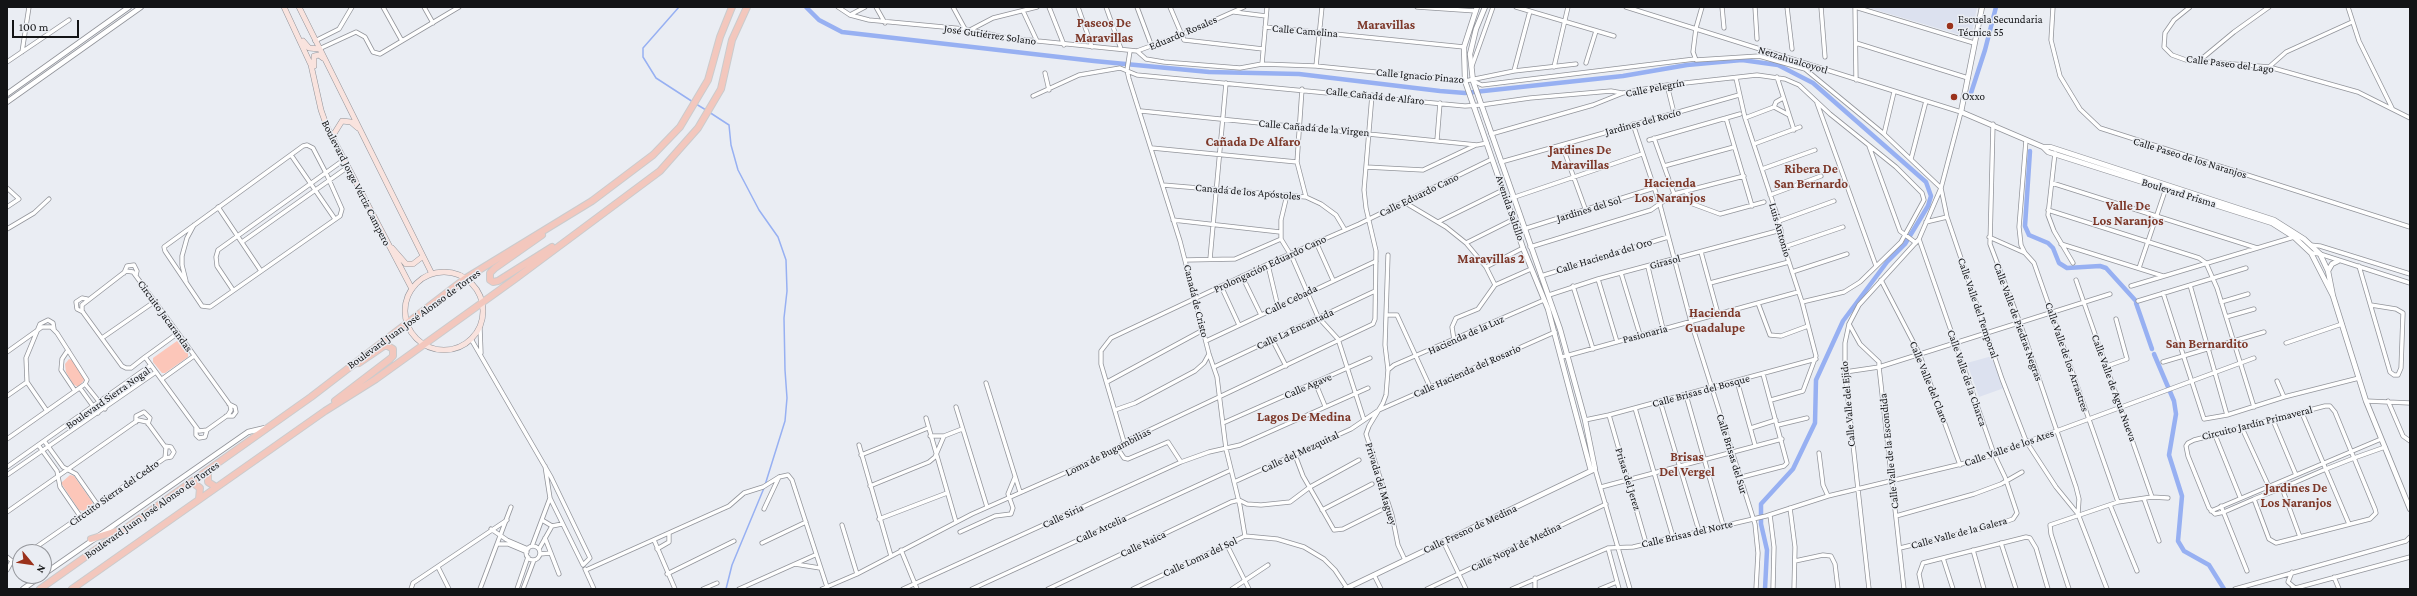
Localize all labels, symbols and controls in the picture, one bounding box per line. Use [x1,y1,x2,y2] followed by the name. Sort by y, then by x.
[14,12,81,38] scale bar
[1147,13,1219,53] street label: Eduardo Rosales
[1958,13,2043,39] place label: Escuela Secundaria Técnica 55
[1075,15,1133,46] district label: Paseos De Maravillas
[1357,17,1415,33] district label: Maravillas
[19,20,48,34] text: 100 m
[1945,21,1955,31] marker: Escuela Secundaria Técnica 55
[943,22,1037,48] street label: José Gutiérrez Solano
[1271,22,1339,40] street label: Calle Camelina
[1757,43,1829,77] street label: Netzahualcoyotl
[2185,52,2275,76] street label: Calle Paseo del Lago
[1375,66,1465,86] street label: Calle Ignacio Pinazo
[1624,76,1686,100] street label: Calle Pelegrín
[1325,84,1425,108] street label: Calle Cañadá de Alfaro
[1962,90,1985,104] place label: Oxxo
[1949,92,1959,102] marker: Oxxo
[1604,106,1682,138] street label: Jardines del Rocío
[1258,117,1370,139] street label: Calle Cañadá de la Virgen
[319,118,393,248] street label: Boulevard Jorge Vértiz Campero
[1205,134,1301,150] district label: Cañada De Alfaro
[2132,134,2248,182] street label: Calle Paseo de los Naranjos
[1549,142,1611,173] district label: Jardines De Maravillas
[1774,161,1848,192] district label: Ribera De San Bernardo
[1377,170,1461,220] street label: Calle Eduardo Cano
[1493,173,1527,243] street label: Avenida Saltillo
[1634,175,1706,206] district label: Hacienda Los Naranjos
[2140,175,2218,211] street label: Boulevard Prisma
[1195,181,1301,203] street label: Canadá de los Apóstoles
[1555,193,1623,225] street label: Jardines del Sol
[2092,198,2164,229] district label: Valle De Los Naranjos
[1766,201,1794,259] street label: Luis Antonio
[1212,232,1328,296] street label: Prolongación Eduardo Cano
[1554,235,1654,277] street label: Calle Hacienda del Oro
[1457,251,1525,267] district label: Maravillas 2
[1648,252,1682,272] street label: Girasol
[1955,256,2001,360] street label: Calle Valle del Temporal
[1990,261,2046,383] street label: Calle Valle de Piedras Negras
[1181,263,1211,339] street label: Canadá de Cristo
[345,266,483,372] street label: Boulevard Juan José Alonso de Torres
[135,278,195,354] street label: Circuito Jacarandas
[1262,282,1320,318] street label: Calle Cebada
[2042,301,2092,413] street label: Calle Valle de los Arrastres
[1254,305,1336,353] street label: Calle La Encantada
[1685,305,1745,336] district label: Hacienda Guadalupe
[1426,312,1506,358] street label: Hacienda de la Luz
[1621,322,1669,346] street label: Pasionaria
[1944,328,1990,428] street label: Calle Valle de la Charca
[2088,333,2140,443] street label: Calle Valle de Agua Nueva
[2166,336,2248,352] district label: San Bernardito
[1907,339,1951,425] street label: Calle Valle del Claro
[1411,341,1523,401] street label: Calle Hacienda del Rosario
[1838,361,1858,447] street label: Calle Valle del Ejido
[63,364,153,432] street label: Boulevard Sierra Nogal
[1282,370,1334,402] street label: Calle Agave
[1651,372,1751,410] street label: Calle Brisas del Bosque
[1876,393,1902,509] street label: Calle Valle de la Escondida
[2200,403,2314,443] street label: Circuito Jardín Primaveral
[1257,409,1351,425] district label: Lagos De Medina
[1714,412,1750,496] street label: Calle Brisas del Sur
[1063,425,1153,479] street label: Loma de Bugambilias
[1962,426,2056,470] street label: Calle Valle de los Ates
[1259,428,1341,476] street label: Calle del Mezquital
[1362,441,1400,527] street label: Privada del Maguey
[1612,446,1644,512] street label: Prisas del Jerez
[1659,449,1715,480] district label: Brisas Del Vergel
[66,457,162,529] street label: Circuito Sierra del Cedro
[82,458,222,562] street label: Boulevard Juan José Alonso de Torres
[2260,480,2332,511] district label: Jardines De Los Naranjos
[1040,501,1086,531] street label: Calle Siria
[1421,501,1519,557] street label: Calle Fresno de Medina
[1074,512,1128,546] street label: Calle Arcelia
[1909,514,2009,552] street label: Calle Valle de la Galera
[1640,517,1734,551] street label: Calle Brisas del Norte
[1469,519,1563,575] street label: Calle Nopal de Medina
[1118,528,1168,560] street label: Calle Naica
[1161,534,1239,580] street label: Calle Loma del Sol
[12,544,52,584] north arrow
[35,563,49,576] text: N

